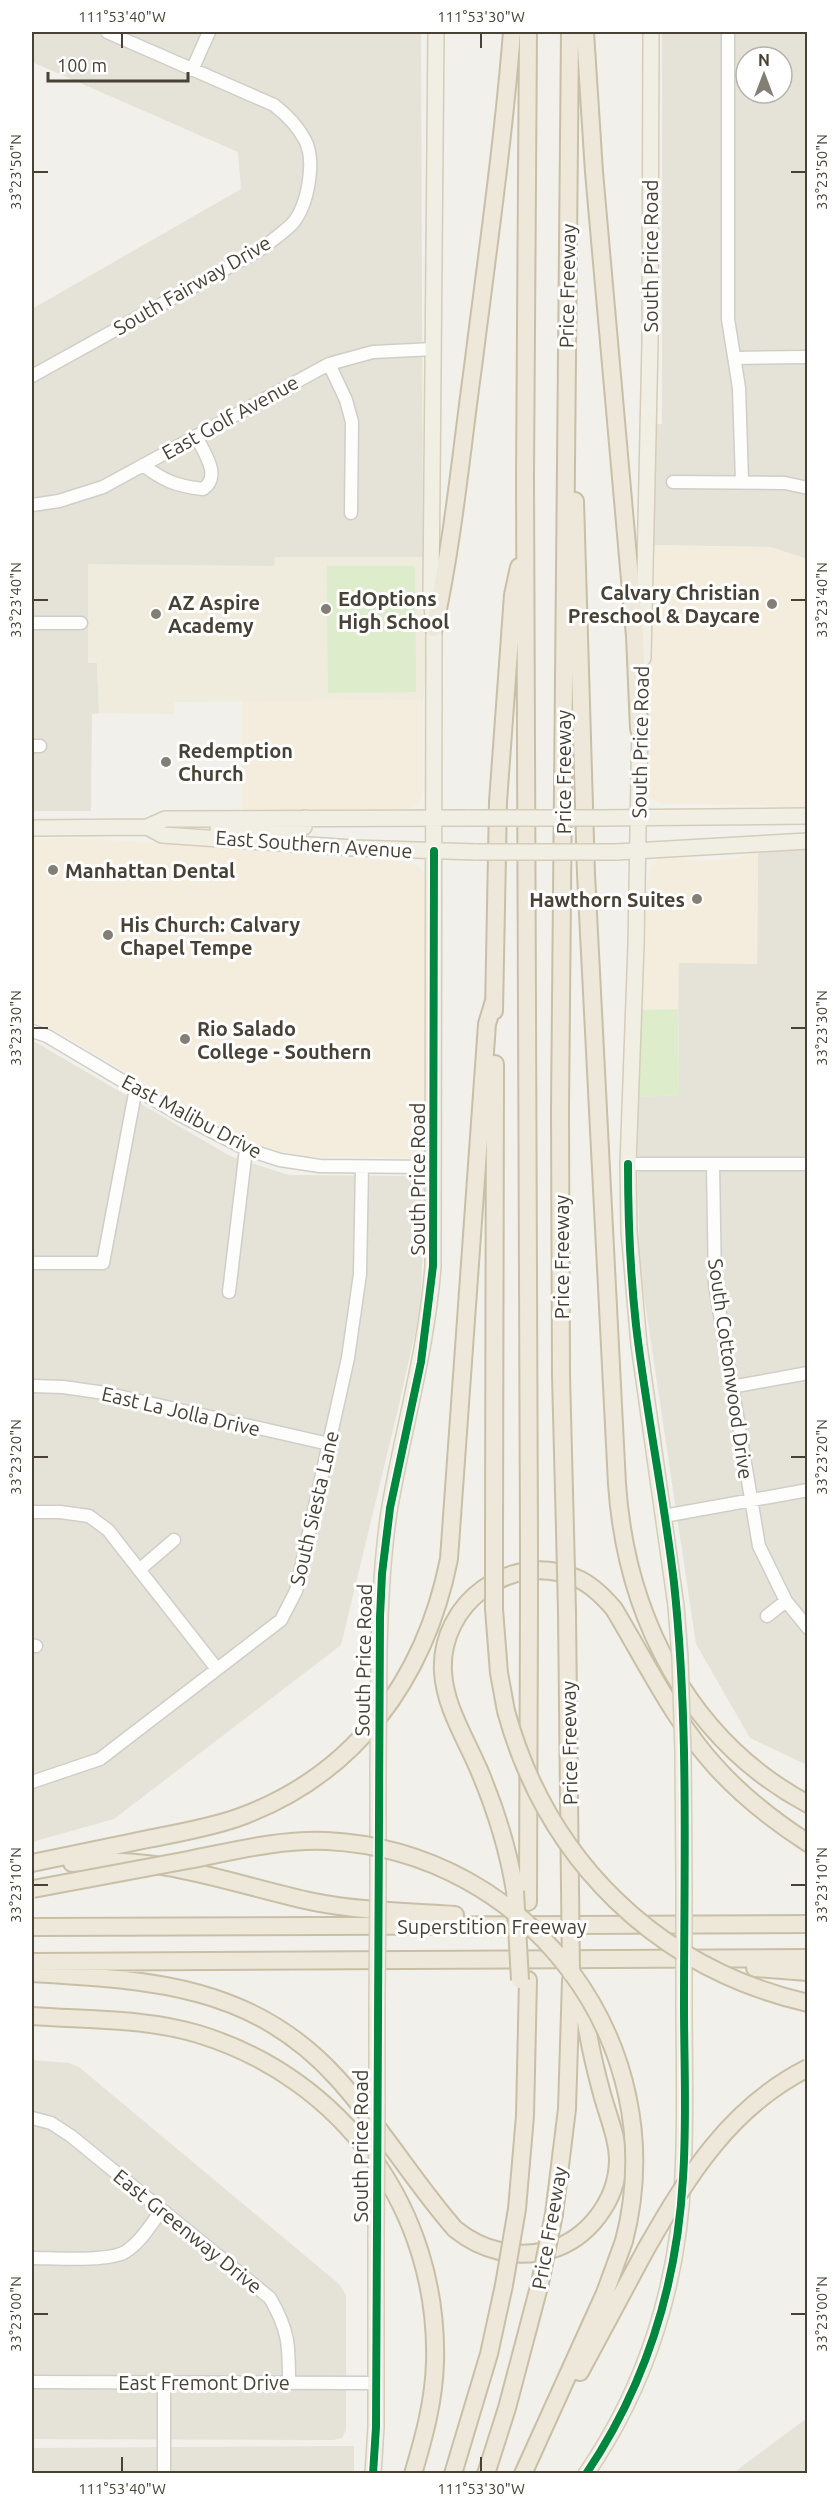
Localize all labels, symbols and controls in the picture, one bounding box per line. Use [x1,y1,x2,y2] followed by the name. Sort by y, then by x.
[78,8,166,25] text: 111°53'40"W
[437,8,525,25] text: 111°53'30"W
[48,45,188,83] scale bar
[734,45,794,105] north arrow
[758,51,770,69] text: N
[57,55,107,75] text: 100 m
[7,134,24,210] text: 33°23'50"N
[813,134,830,210] text: 33°23'50"N
[639,180,662,332] street label: South Price Road
[554,223,580,348] street label: Price Freeway
[109,231,275,339] street label: South Fairway Drive
[158,370,302,464] street label: East Golf Avenue
[7,562,24,638] text: 33°23'40"N
[813,562,830,638] text: 33°23'40"N
[568,581,760,627] place label: Calvary Christian Preschool & Daycare
[338,587,449,633] place label: EdOptions High School
[168,591,260,637] place label: AZ Aspire Academy
[765,597,779,611] marker: Calvary Christian Preschool & Daycare
[319,602,333,616] marker: EdOptions High School
[149,607,163,621] marker: AZ Aspire Academy
[627,665,653,819] street label: South Price Road
[552,709,575,834] street label: Price Freeway
[178,739,293,785] place label: Redemption Church
[159,755,173,769] marker: Redemption Church
[215,826,413,862] street label: East Southern Avenue
[65,859,235,882] place label: Manhattan Dental
[46,863,60,877] marker: Manhattan Dental
[529,888,685,911] place label: Hawthorn Suites
[690,892,704,906] marker: Hawthorn Suites
[120,913,301,959] place label: His Church: Calvary Chapel Tempe
[101,928,115,942] marker: His Church: Calvary Chapel Tempe
[7,990,24,1066] text: 33°23'30"N
[813,990,830,1066] text: 33°23'30"N
[197,1017,371,1063] place label: Rio Salado College - Southern
[178,1032,192,1046] marker: Rio Salado College - Southern
[118,1069,266,1163] street label: East Malibu Drive
[406,1103,429,1255] street label: South Price Road
[550,1194,573,1319] street label: Price Freeway
[704,1257,758,1481] street label: South Cottonwood Drive
[100,1382,262,1440] street label: East La Jolla Drive
[7,1419,24,1495] text: 33°23'20"N
[813,1419,830,1495] text: 33°23'20"N
[285,1428,343,1588] street label: South Siesta Lane
[350,1583,376,1737] street label: South Price Road
[556,1680,582,1805] street label: Price Freeway
[7,1847,24,1923] text: 33°23'10"N
[813,1847,830,1923] text: 33°23'10"N
[397,1915,587,1938] street label: Superstition Freeway
[349,2070,372,2222] street label: South Price Road
[109,2164,267,2298] street label: East Greenway Drive
[527,2164,571,2291] street label: Price Freeway
[7,2276,24,2352] text: 33°23'00"N
[813,2276,830,2352] text: 33°23'00"N
[118,2371,290,2394] street label: East Fremont Drive
[78,2480,166,2497] text: 111°53'40"W
[437,2480,525,2497] text: 111°53'30"W

